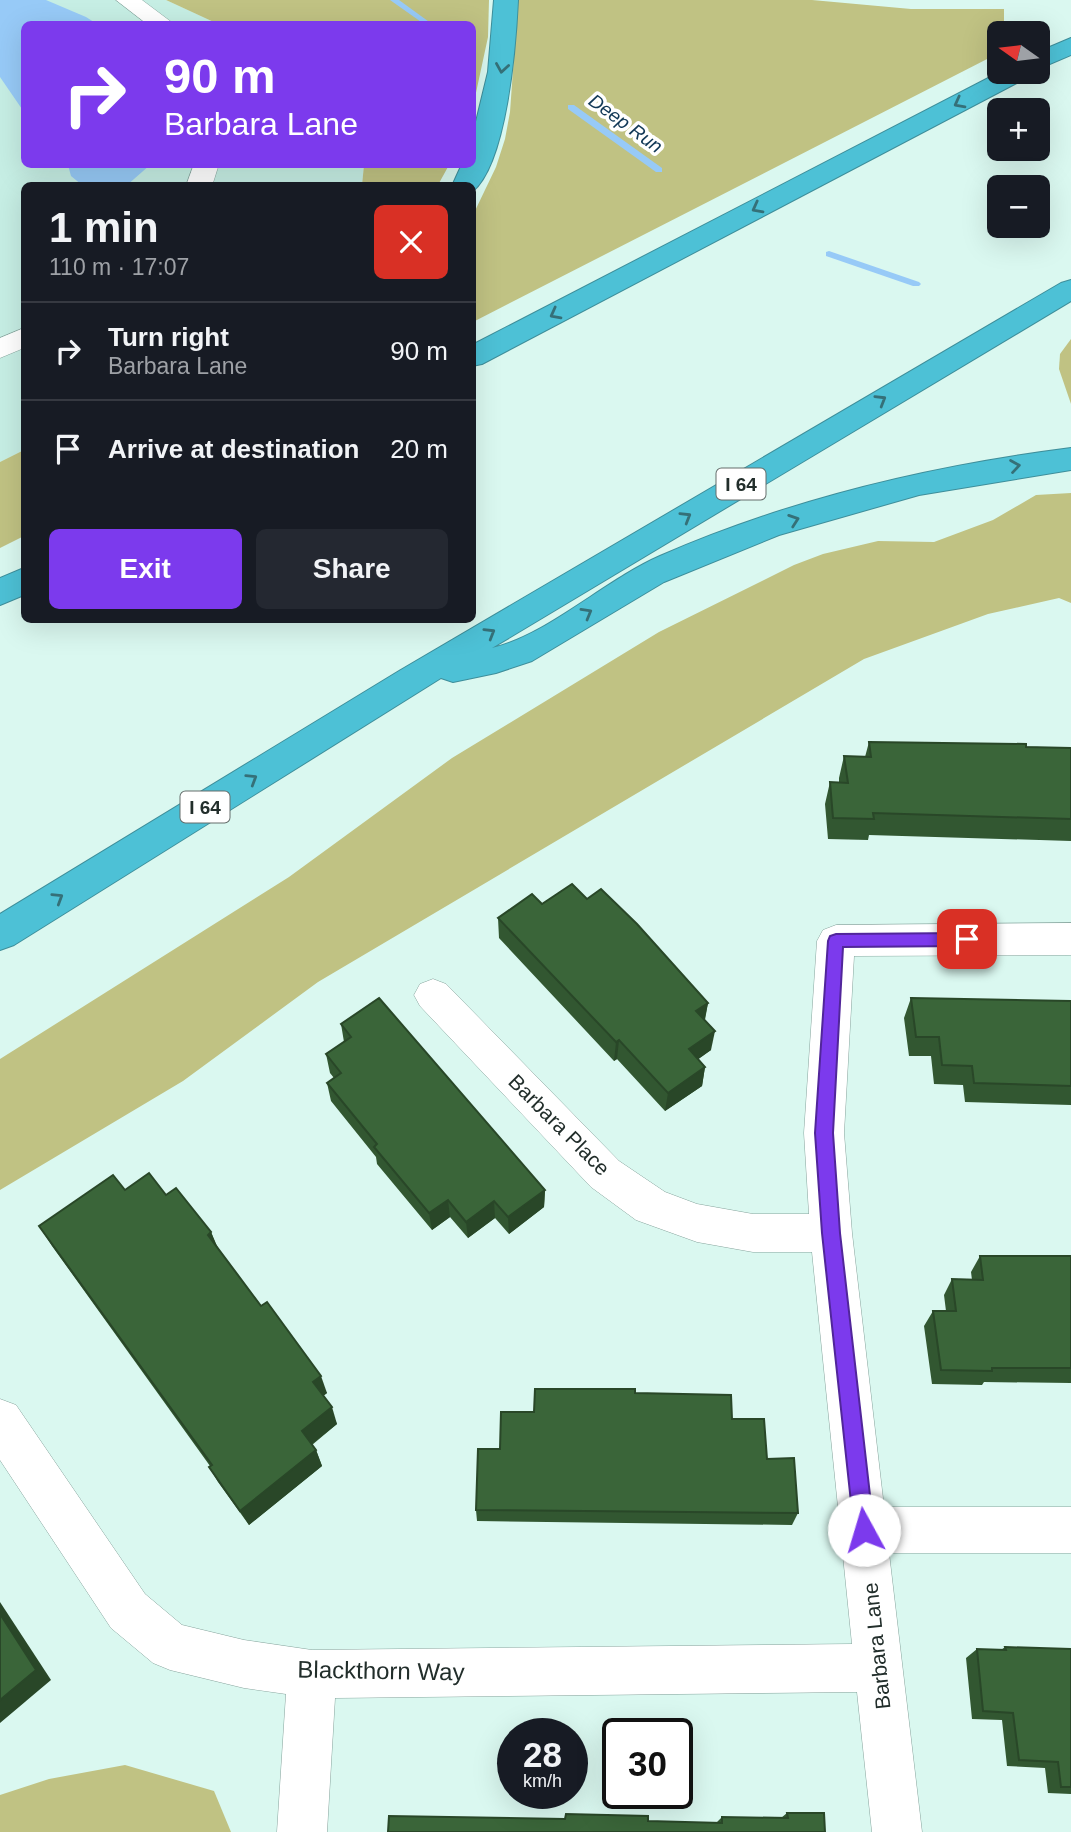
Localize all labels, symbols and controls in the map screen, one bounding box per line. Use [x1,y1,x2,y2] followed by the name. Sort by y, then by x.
[987,21,1050,84] north arrow
[987,21,1050,238] map controls
[49,49,140,140] icon: right
[164,49,276,103] text: 90 m
[495,62,510,74] one-way arrow
[585,90,666,157] water label: Deep Run
[953,95,966,109] one-way arrow
[987,98,1050,161] button: +
[164,106,358,142] text: Barbara Lane
[987,175,1050,238] button: −
[752,200,764,214] one-way arrow
[49,204,159,251] text: 1 min
[374,205,448,279] button: close
[49,254,189,280] text: 110 m · 17:07
[550,305,562,319] one-way arrow
[108,322,229,352] text: Turn right
[49,332,87,370] icon: right
[390,336,448,366] text: 90 m
[108,353,247,379] text: Barbara Lane
[874,396,887,409] one-way arrow
[49,430,87,468] icon: arrive
[108,434,359,464] text: Arrive at destination
[390,434,448,464] text: 20 m
[1009,459,1020,474] one-way arrow
[716,468,766,499] road number: I 64
[678,512,691,525] one-way arrow
[787,514,799,528] one-way arrow
[49,529,242,609] button: Exit
[256,529,448,609] button: Share
[580,608,593,621] one-way arrow
[483,628,496,641] one-way arrow
[244,774,257,787] one-way arrow
[180,792,230,822] road number: I 64
[50,894,63,907] one-way arrow
[937,909,997,969] pin
[948,920,986,958] icon: arrive
[504,1069,615,1180] street label: Barbara Place
[827,1493,901,1567] position arrow
[858,1582,895,1711] street label: Barbara Lane
[297,1656,465,1685] street label: Blackthorn Way
[602,1718,693,1809] speed limit sign: 30
[523,1735,562,1774] text: 28
[523,1771,562,1791] text: km/h

